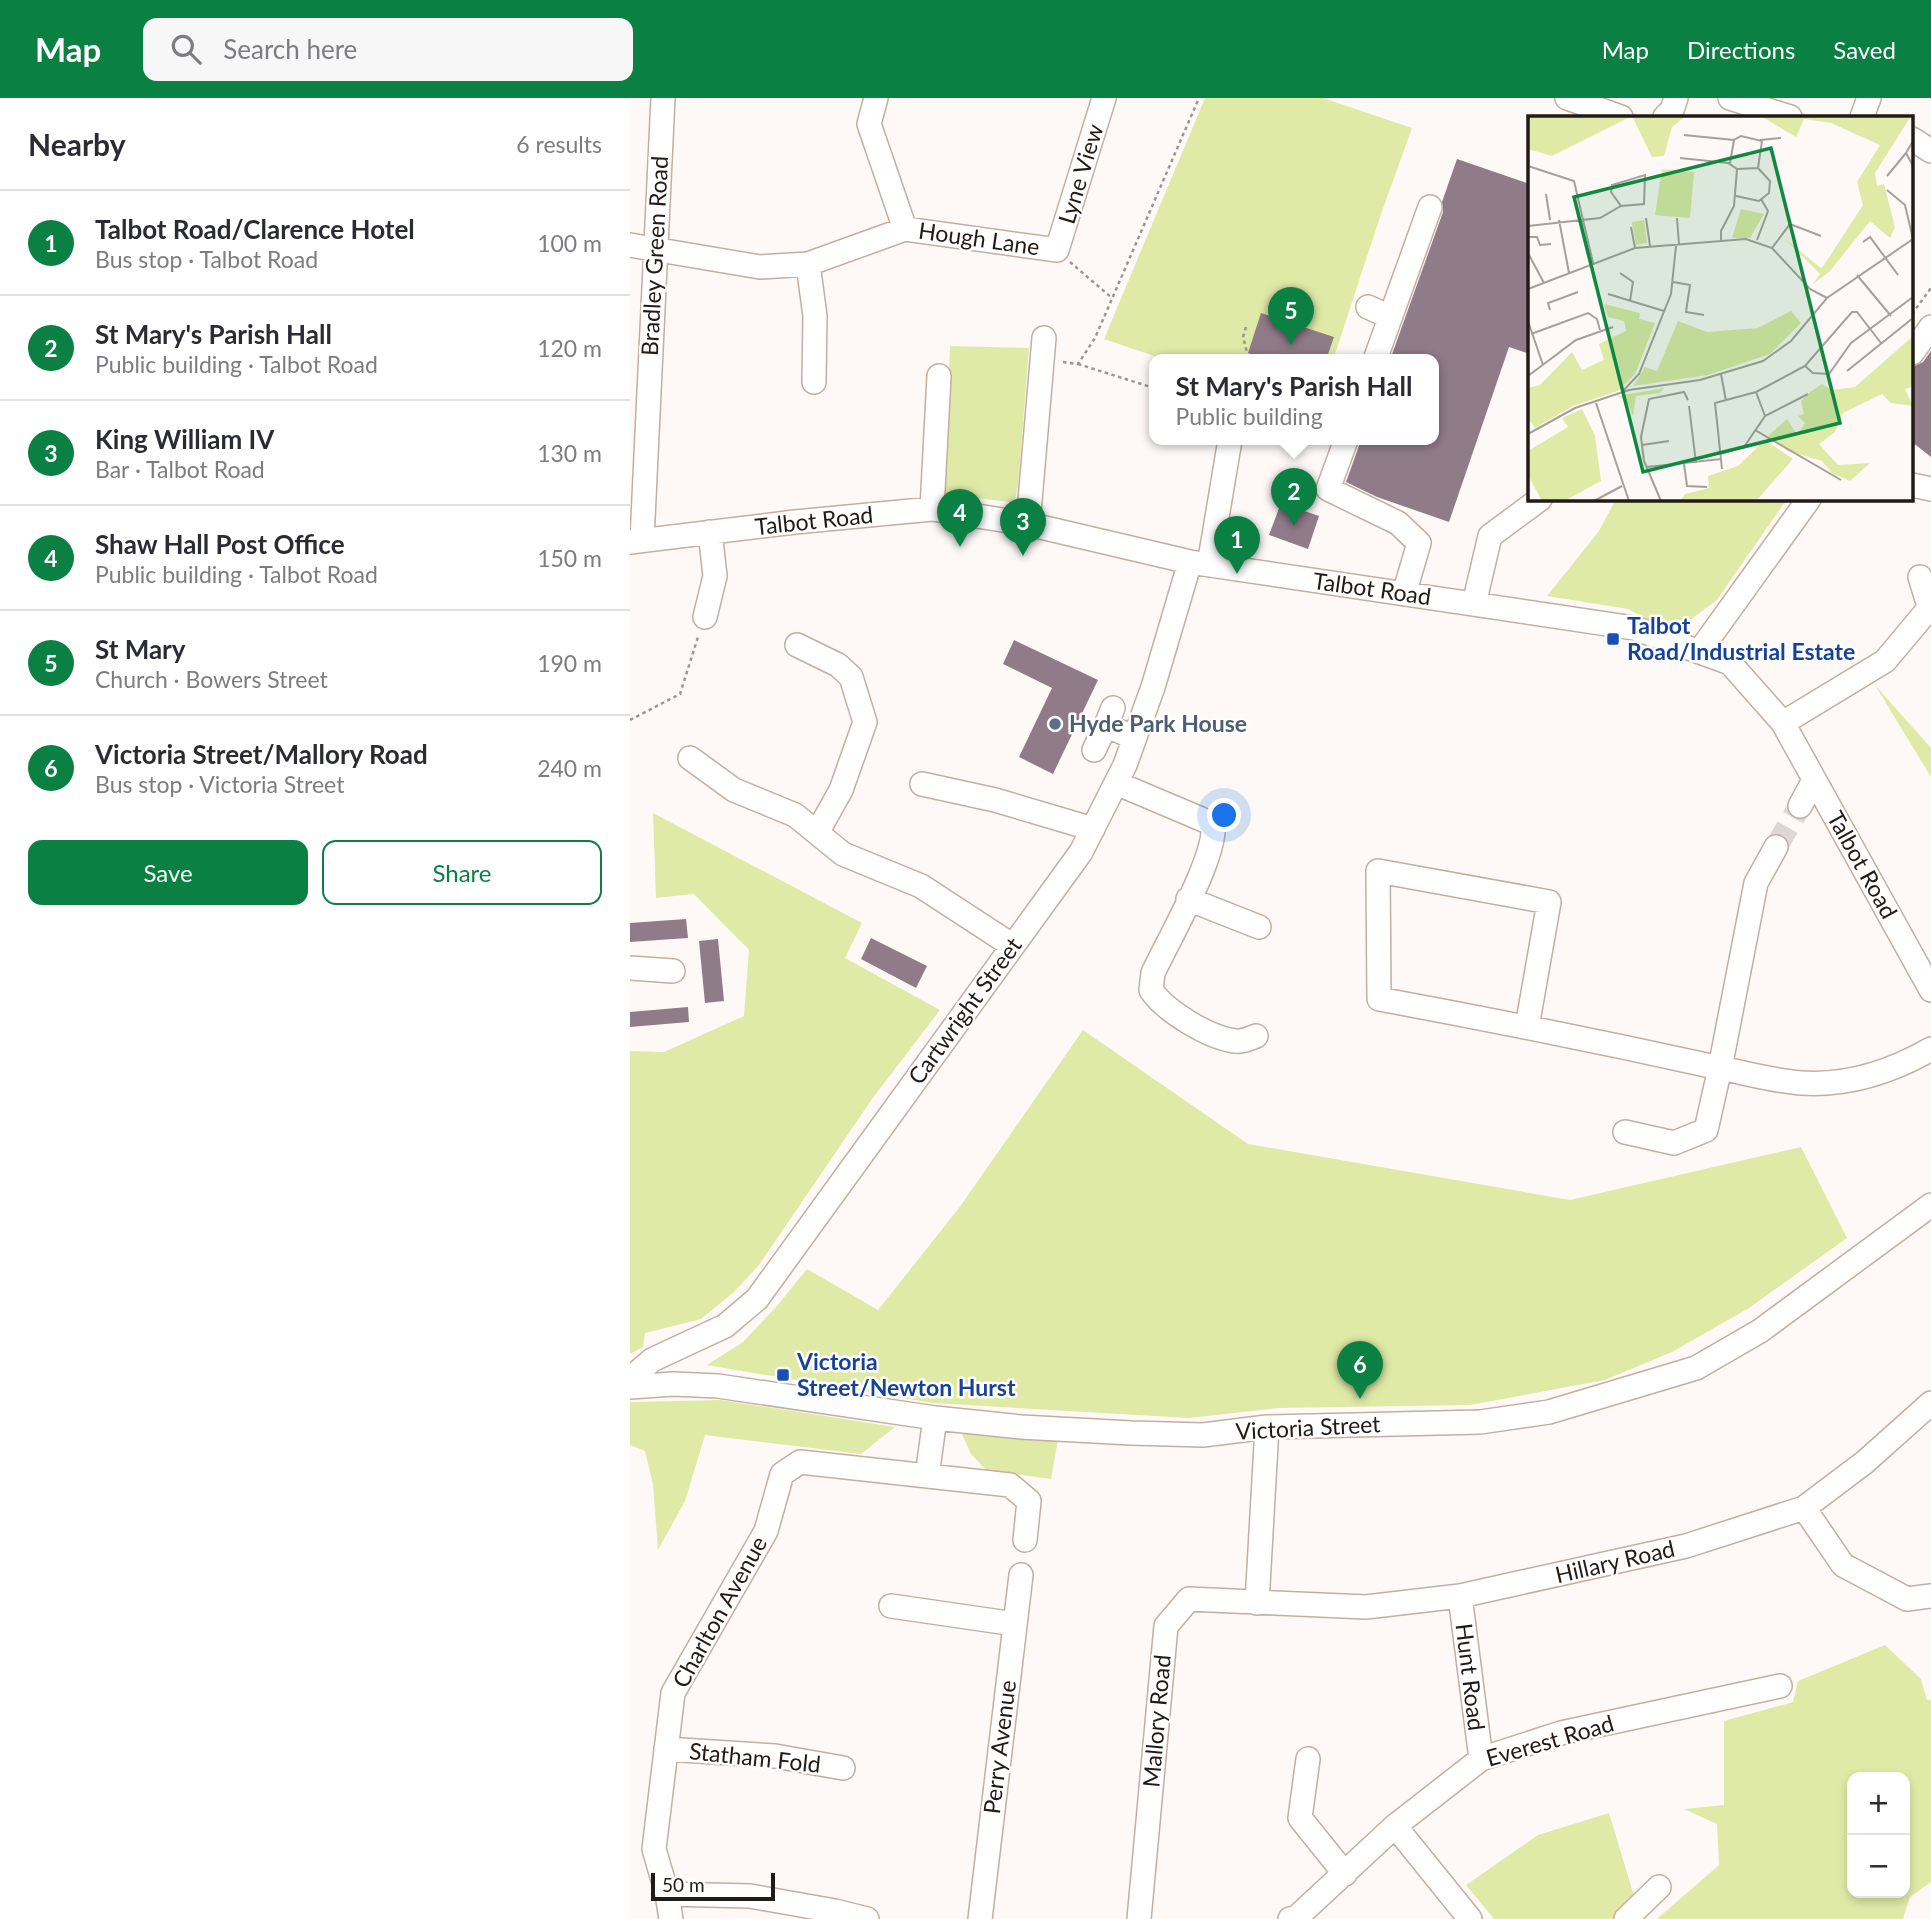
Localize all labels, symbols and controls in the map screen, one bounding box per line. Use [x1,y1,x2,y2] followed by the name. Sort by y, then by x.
[143,18,633,81] search box
[35,29,101,69] text: Map
[167,30,205,68] icon: search
[223,33,357,65] text: Search here
[1602,35,1649,64] text: Map
[1687,35,1795,64] text: Directions
[1833,35,1896,64] text: Saved
[1528,116,1913,500] inset map
[1052,120,1108,227] street label: Lyne View
[28,126,126,162] text: Nearby
[516,130,602,158] text: 6 results
[635,155,673,357] street label: Bradley Green Road
[95,213,415,245] text: Talbot Road/Clarence Hotel
[917,216,1041,260] street label: Hough Lane
[44,229,58,257] text: 1
[537,229,602,257] text: 100 m
[95,245,318,273] text: Bus stop · Talbot Road
[1268,287,1314,345] pin: 5
[95,318,332,350] text: St Mary's Parish Hall
[44,334,58,362] text: 2
[537,334,602,362] text: 120 m
[95,350,378,378] text: Public building · Talbot Road
[1149,354,1439,445] popup
[1176,370,1412,402] text: St Mary's Parish Hall
[1176,402,1323,430] text: Public building
[95,423,274,455] text: King William IV
[44,439,58,467] text: 3
[537,439,602,467] text: 130 m
[95,455,265,483] text: Bar · Talbot Road
[1271,468,1317,526] pin: 2
[937,489,983,547] pin: 4
[1000,498,1046,556] pin: 3
[753,500,874,540] street label: Talbot Road
[1214,516,1260,574] pin: 1
[95,528,345,560] text: Shaw Hall Post Office
[44,544,58,572] text: 4
[537,544,602,572] text: 150 m
[95,560,378,588] text: Public building · Talbot Road
[1311,566,1433,610] street label: Talbot Road
[1627,611,1855,665] place label: Talbot Road/Industrial Estate
[1605,631,1621,647] marker: Talbot Road/Industrial Estate
[95,633,186,665] text: St Mary
[44,649,58,677] text: 5
[537,649,602,677] text: 190 m
[95,665,328,693] text: Church · Bowers Street
[1069,709,1247,737] place label: Hyde Park House
[1047,716,1063,732] marker: Hyde Park House
[95,738,428,770] text: Victoria Street/Mallory Road
[44,754,58,782] text: 6
[537,754,602,782] text: 240 m
[95,770,344,798] text: Bus stop · Victoria Street
[1207,798,1241,832] your location
[1822,806,1904,923] street label: Talbot Road
[28,840,308,905] button: Save
[322,840,602,905] button: Share
[902,931,1027,1089] street label: Cartwright Street
[1337,1341,1383,1399] pin: 6
[796,1347,1016,1401] place label: Victoria Street/Newton Hurst
[775,1367,791,1383] marker: Victoria Street/Newton Hurst
[1235,1409,1382,1445] street label: Victoria Street
[666,1531,772,1692] street label: Charlton Avenue
[1552,1534,1677,1588] street label: Hillary Road
[1451,1622,1491,1732] street label: Hunt Road
[1136,1653,1176,1788] street label: Mallory Road
[977,1678,1021,1815] street label: Perry Avenue
[1483,1708,1617,1772] street label: Everest Road
[688,1736,822,1778] street label: Statham Fold
[1847,1772,1910,1898] map controls
[1847,1772,1910,1835] button: +
[1847,1835,1910,1898] button: −
[651,1870,775,1902] scale bar
[662,1873,705,1896] text: 50 m

